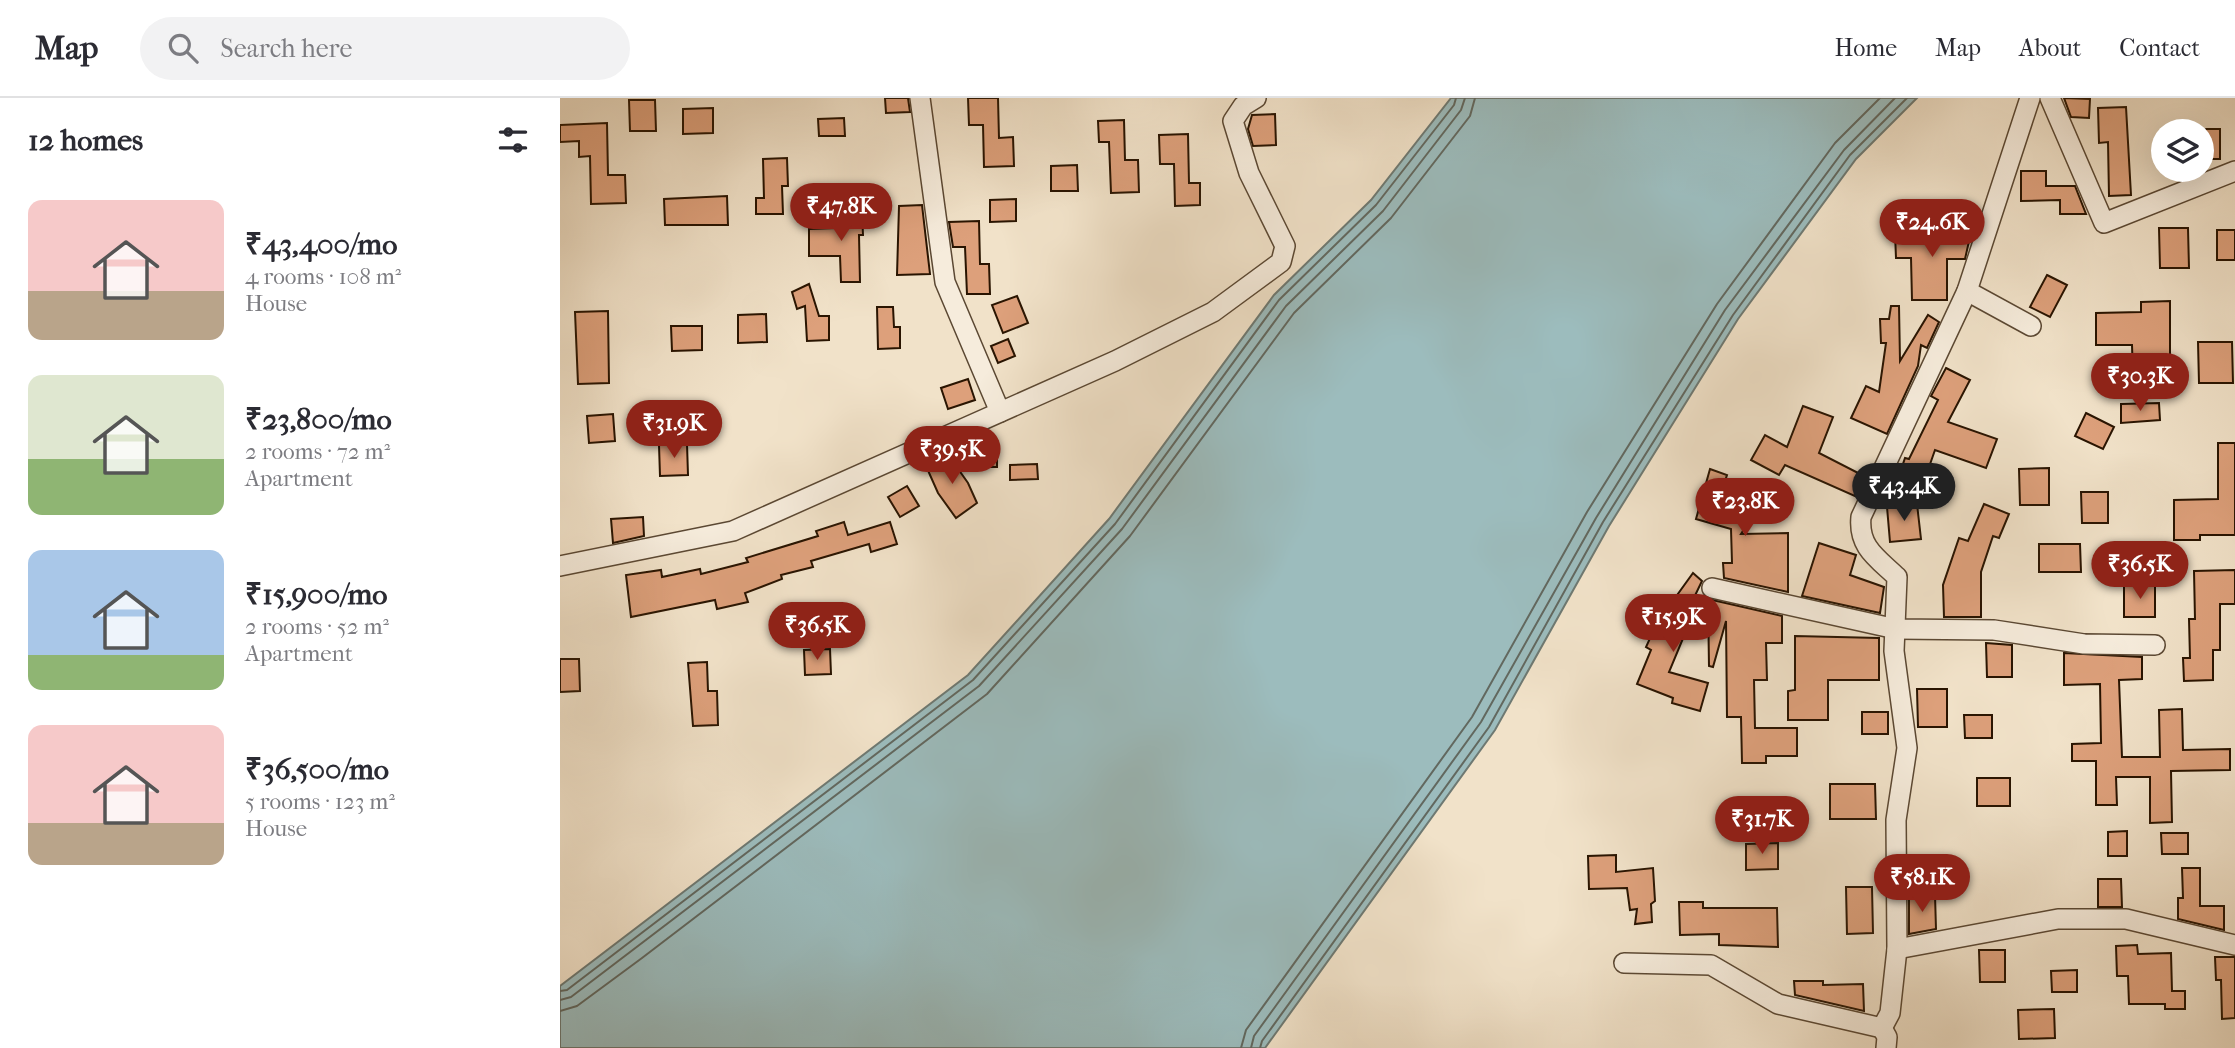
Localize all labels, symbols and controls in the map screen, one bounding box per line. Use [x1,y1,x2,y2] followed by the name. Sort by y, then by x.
[140,17,630,80] search box
[35,29,98,68] text: Map
[164,29,202,67] icon: search
[220,33,352,64] text: Search here
[1835,34,1897,62] text: Home
[1935,34,1981,62] text: Map
[2019,34,2081,62] text: About
[2119,34,2200,62] text: Contact
[2151,119,2214,182] map controls
[2151,119,2214,182] button: layers
[494,121,532,159] icon: filters
[28,123,143,158] text: 12 homes
[784,184,898,243] pin: ₹47.8K
[806,192,876,219] text: ₹47.8K
[1875,200,1989,259] pin: ₹24.6K
[1896,208,1968,235] text: ₹24.6K
[245,227,397,262] text: ₹43,400/mo
[84,228,168,312] icon: home
[245,263,401,290] text: 4 rooms · 108 m²
[245,290,307,317] text: House
[2083,354,2197,413] pin: ₹30.3K
[2107,362,2173,389] text: ₹30.3K
[617,400,731,460] pin: ₹31.9K
[245,402,392,437] text: ₹23,800/mo
[84,403,168,487] icon: home
[642,409,706,436] text: ₹31.9K
[895,426,1009,486] pin: ₹39.5K
[920,435,984,462] text: ₹39.5K
[245,438,390,465] text: 2 rooms · 72 m²
[1847,464,1961,523] pin: ₹43.4K
[245,465,353,492] text: Apartment
[1868,472,1940,499] text: ₹43.4K
[1688,478,1802,538] pin: ₹23.8K
[1711,487,1779,514] text: ₹23.8K
[2083,542,2197,601] pin: ₹36.5K
[2107,550,2173,577] text: ₹36.5K
[245,577,388,612] text: ₹15,900/mo
[84,578,168,662] icon: home
[1616,594,1730,654] pin: ₹15.9K
[760,602,874,662] pin: ₹36.5K
[1641,603,1705,630] text: ₹15.9K
[784,611,850,638] text: ₹36.5K
[245,613,389,640] text: 2 rooms · 52 m²
[245,640,353,667] text: Apartment
[245,752,389,787] text: ₹36,500/mo
[84,753,168,837] icon: home
[245,788,395,815] text: 5 rooms · 123 m²
[1705,796,1819,856] pin: ₹31.7K
[1731,805,1793,832] text: ₹31.7K
[245,815,307,842] text: House
[1865,854,1979,914] pin: ₹58.1K
[1890,863,1954,890] text: ₹58.1K

